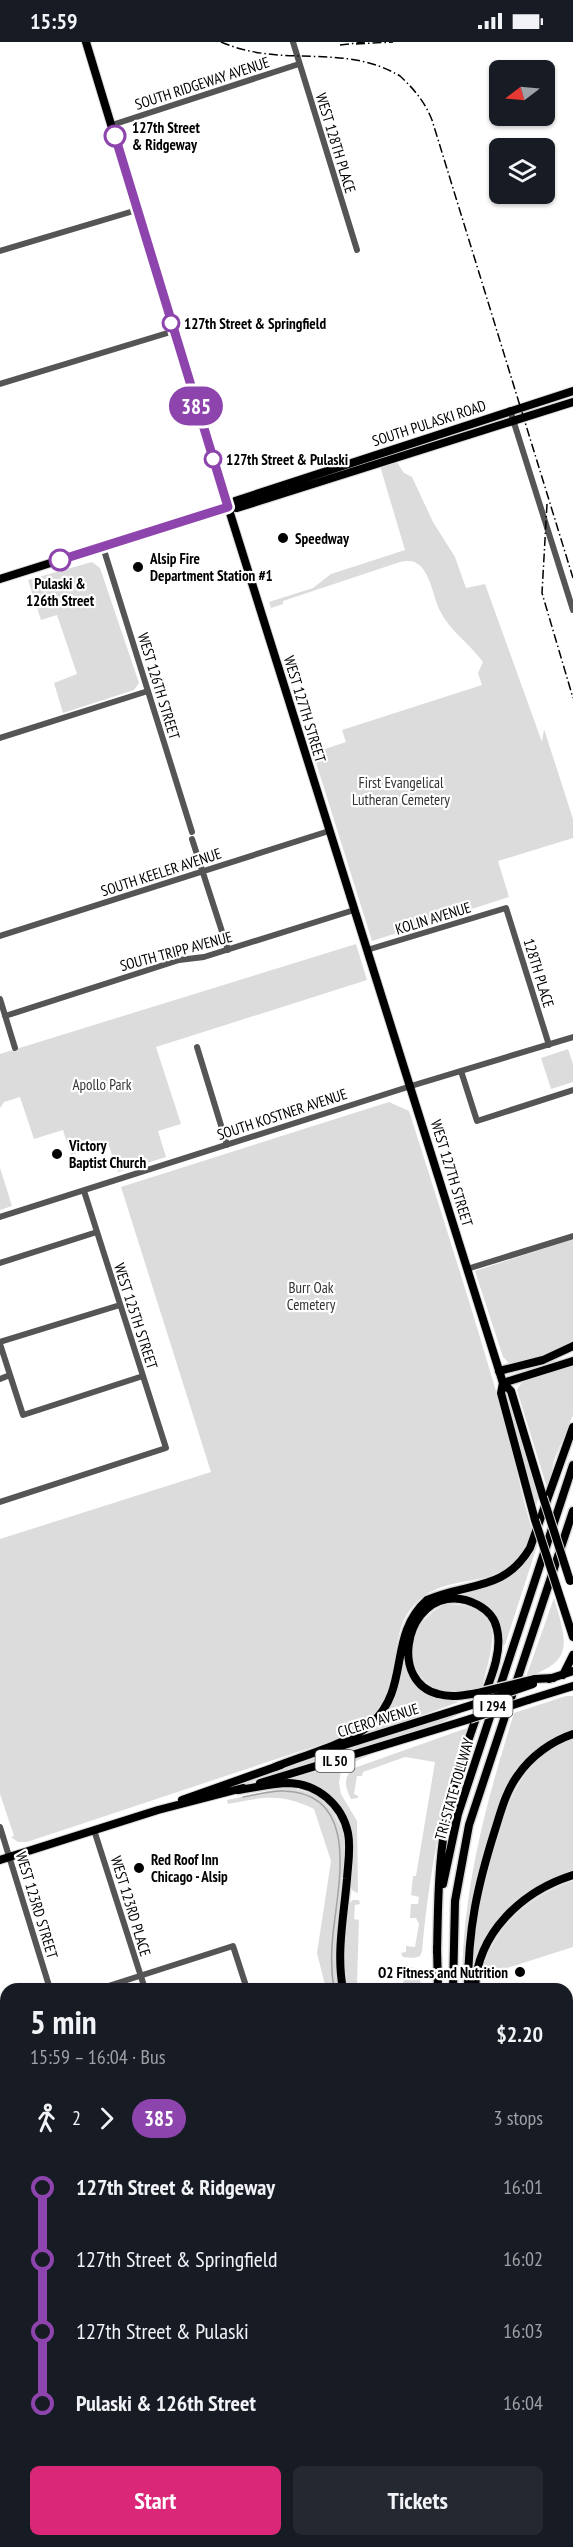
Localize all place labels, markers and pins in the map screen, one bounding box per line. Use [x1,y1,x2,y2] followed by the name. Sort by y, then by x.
[132,118,200,154] place label: 127th Street & Ridgeway
[104,125,126,147] marker: 127th Street & Ridgeway
[162,314,180,332] marker: 127th Street & Springfield
[184,314,326,333] place label: 127th Street & Springfield
[204,450,222,468] marker: 127th Street & Pulaski
[226,450,348,469] place label: 127th Street & Pulaski
[295,529,350,548] place label: Speedway
[276,531,290,545] marker: Speedway
[49,549,71,571] marker: Pulaski & 126th Street
[149,549,273,585] place label: Alsip Fire Department Station #1
[131,560,145,574] marker: Alsip Fire Department Station #1
[26,574,95,610] place label: Pulaski & 126th Street
[68,1136,146,1172] place label: Victory Baptist Church
[50,1147,64,1161] marker: Victory Baptist Church
[151,1850,228,1886] place label: Red Roof Inn Chicago - Alsip
[132,1861,146,1875] marker: Red Roof Inn Chicago - Alsip
[378,1963,508,1982] place label: O2 Fitness and Nutrition
[513,1965,527,1979] marker: O2 Fitness and Nutrition

